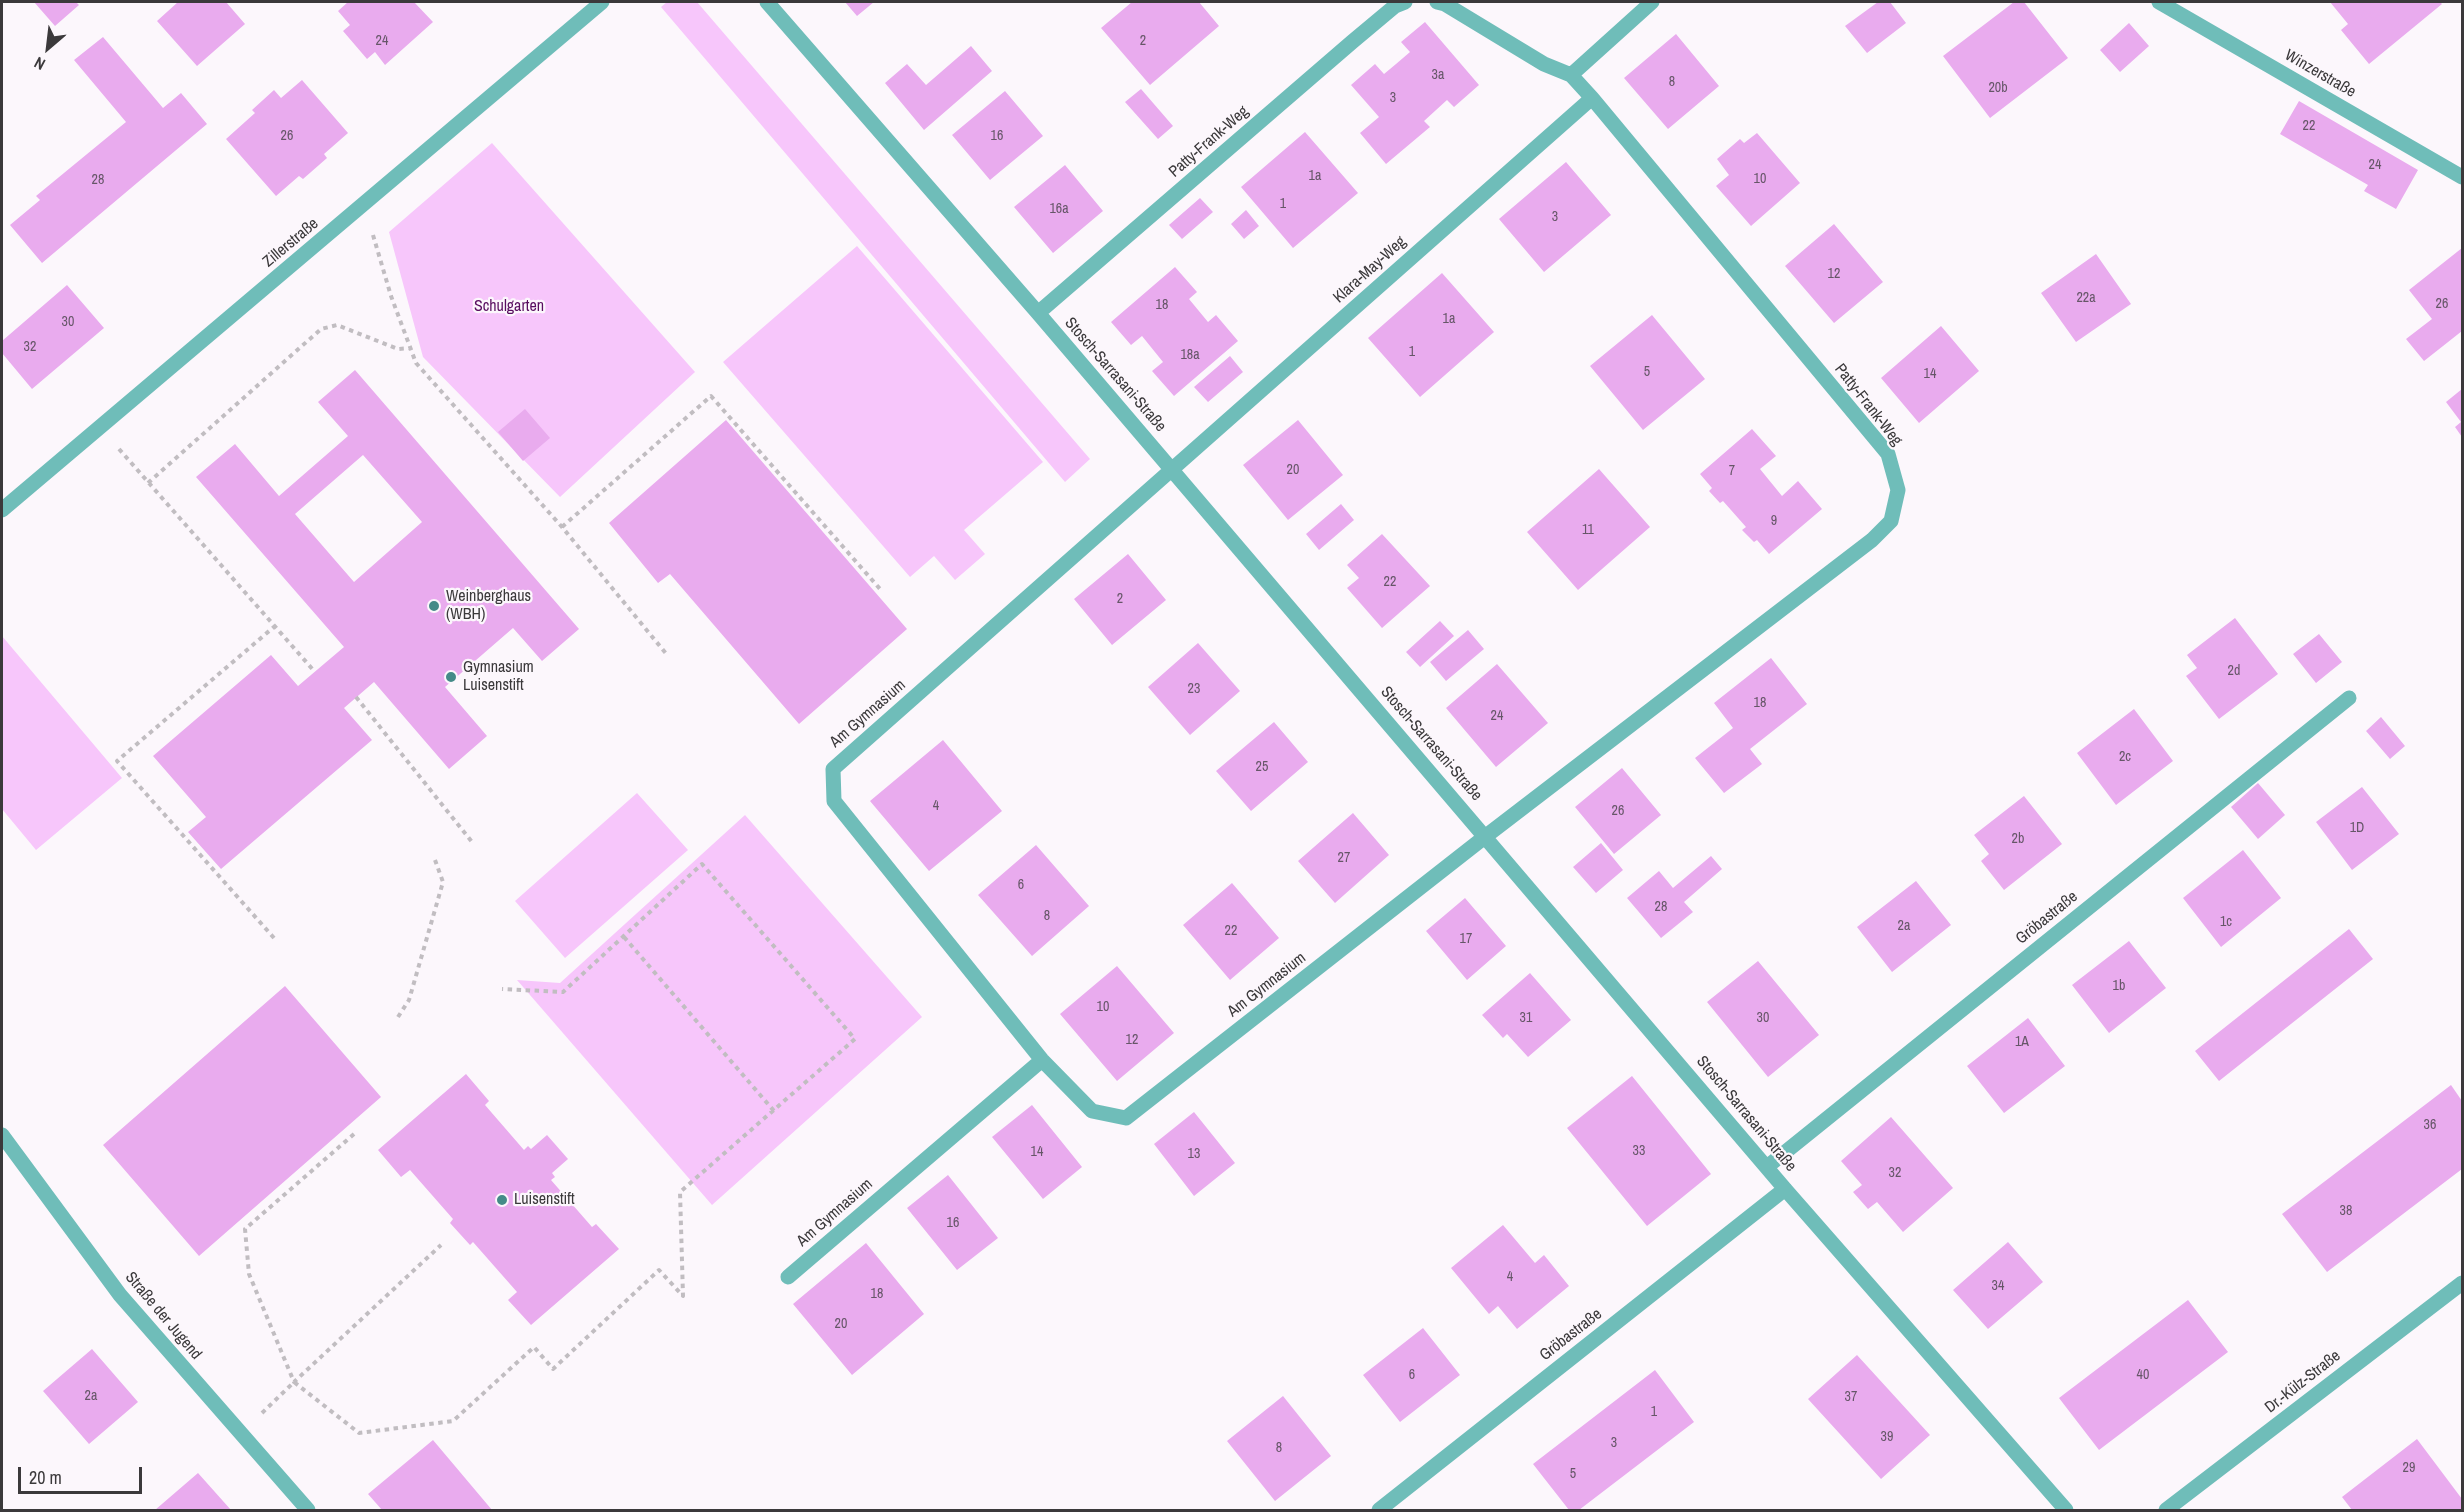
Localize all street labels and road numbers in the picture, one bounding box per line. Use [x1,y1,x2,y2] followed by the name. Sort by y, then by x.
[2281,46,2359,102] street label: Winzerstraße
[1165,102,1253,182] street label: Patty-Frank-Weg
[259,214,323,272] street label: Zillerstraße
[1330,232,1410,308] street label: Klara-May-Weg
[1060,314,1170,436] street label: Stosch-Sarrasani-Straße
[1830,360,1906,450] street label: Patty-Frank-Weg
[826,676,910,752] street label: Am Gymnasium
[1376,683,1486,805] street label: Stosch-Sarrasani-Straße
[2012,887,2082,949] street label: Gröbastraße
[1224,948,1310,1022] street label: Am Gymnasium
[1692,1052,1800,1176] street label: Stosch-Sarrasani-Straße
[793,1175,877,1251] street label: Am Gymnasium
[121,1268,205,1364] street label: Straße der Jugend
[1536,1305,1606,1365] street label: Gröbastraße
[2261,1347,2345,1417] street label: Dr.-Külz-Straße

